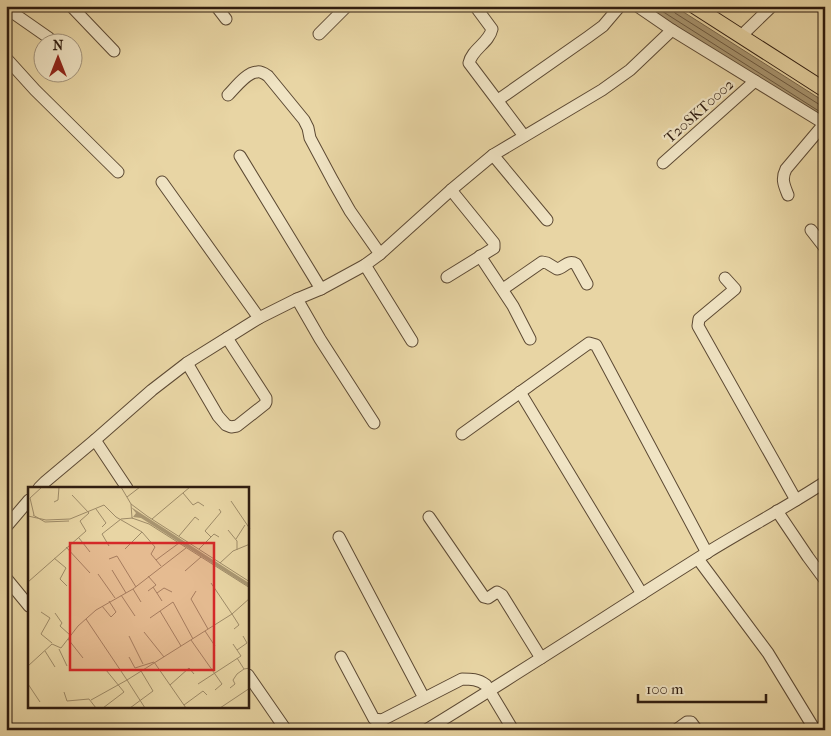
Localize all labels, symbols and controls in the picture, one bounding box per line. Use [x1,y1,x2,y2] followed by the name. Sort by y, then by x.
[32,32,82,82] north arrow
[53,37,64,54] text: N
[661,75,738,147] street label: T20SKT0002
[28,487,249,708] inset map
[638,671,766,703] scale bar
[646,680,684,698] text: 100 m

